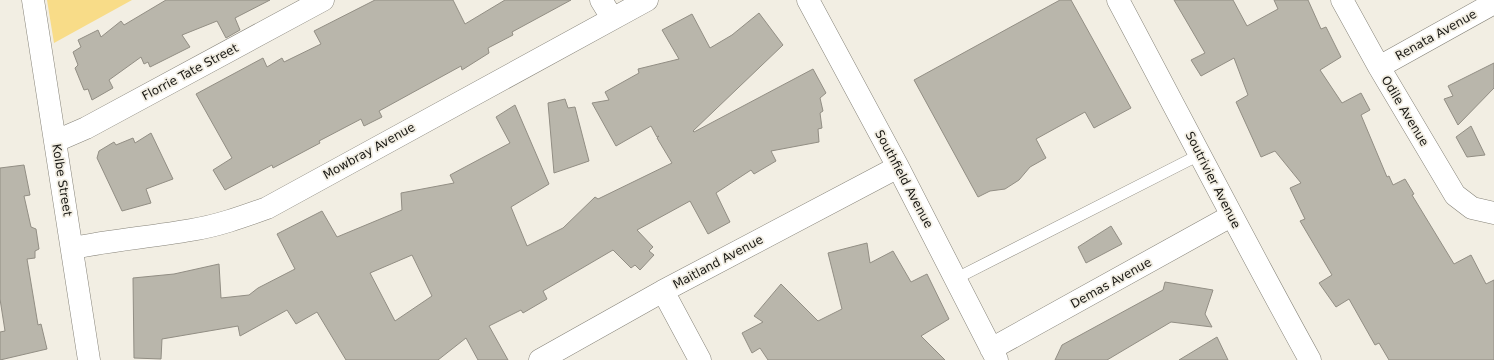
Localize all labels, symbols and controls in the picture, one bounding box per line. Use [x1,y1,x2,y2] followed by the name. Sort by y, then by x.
[1393,7,1479,63] street label: Renata Avenue
[140,41,241,103] street label: Florrie Tate Street
[1379,73,1431,149] street label: Odile Avenue
[321,120,417,182] street label: Mowbray Avenue
[872,128,936,230] street label: Southfield Avenue
[1183,129,1243,231] street label: Soutrivier Avenue
[49,143,75,218] street label: Kolbe Street
[671,232,765,292] street label: Maitland Avenue
[1068,255,1154,311] street label: Demas Avenue

